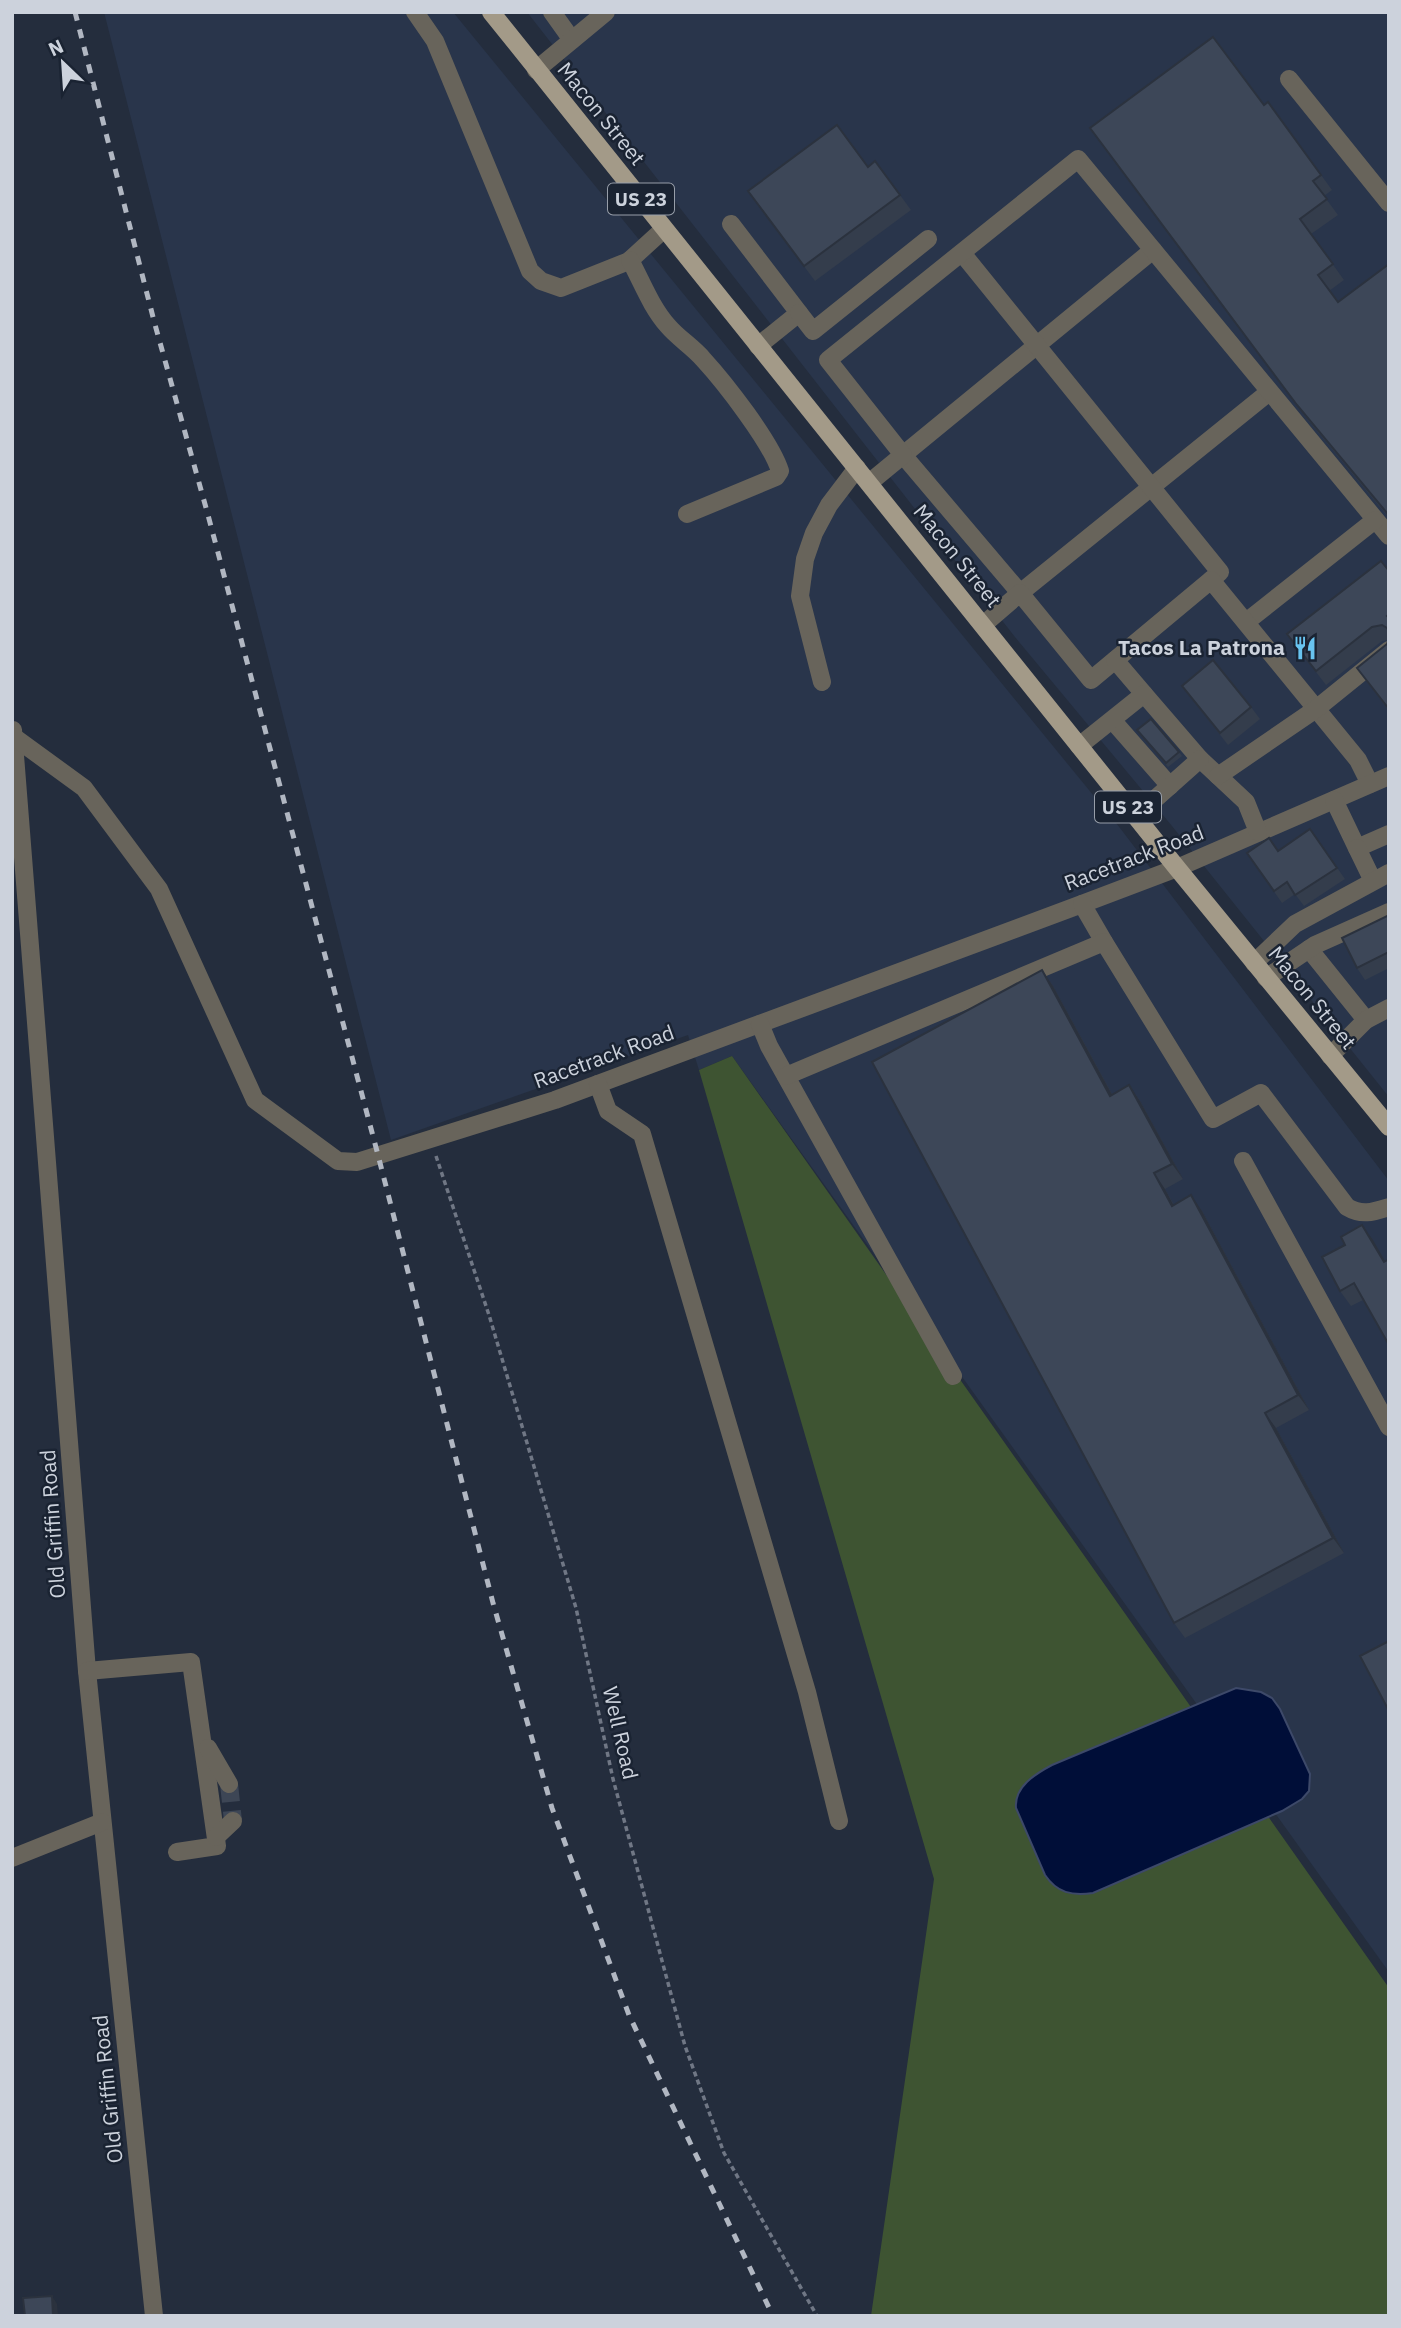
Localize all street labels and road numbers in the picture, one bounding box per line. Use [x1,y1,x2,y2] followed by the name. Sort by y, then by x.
[552,56,652,171] street label: Macon Street
[608,183,674,214] road number: US 23
[908,498,1008,613] street label: Macon Street
[1095,792,1161,822] road number: US 23
[1060,818,1208,897] street label: Racetrack Road
[1263,940,1363,1055] street label: Macon Street
[530,1018,678,1094] street label: Racetrack Road
[33,1449,71,1599] street label: Old Griffin Road
[597,1684,645,1782] street label: Well Road
[85,2013,129,2165] street label: Old Griffin Road

